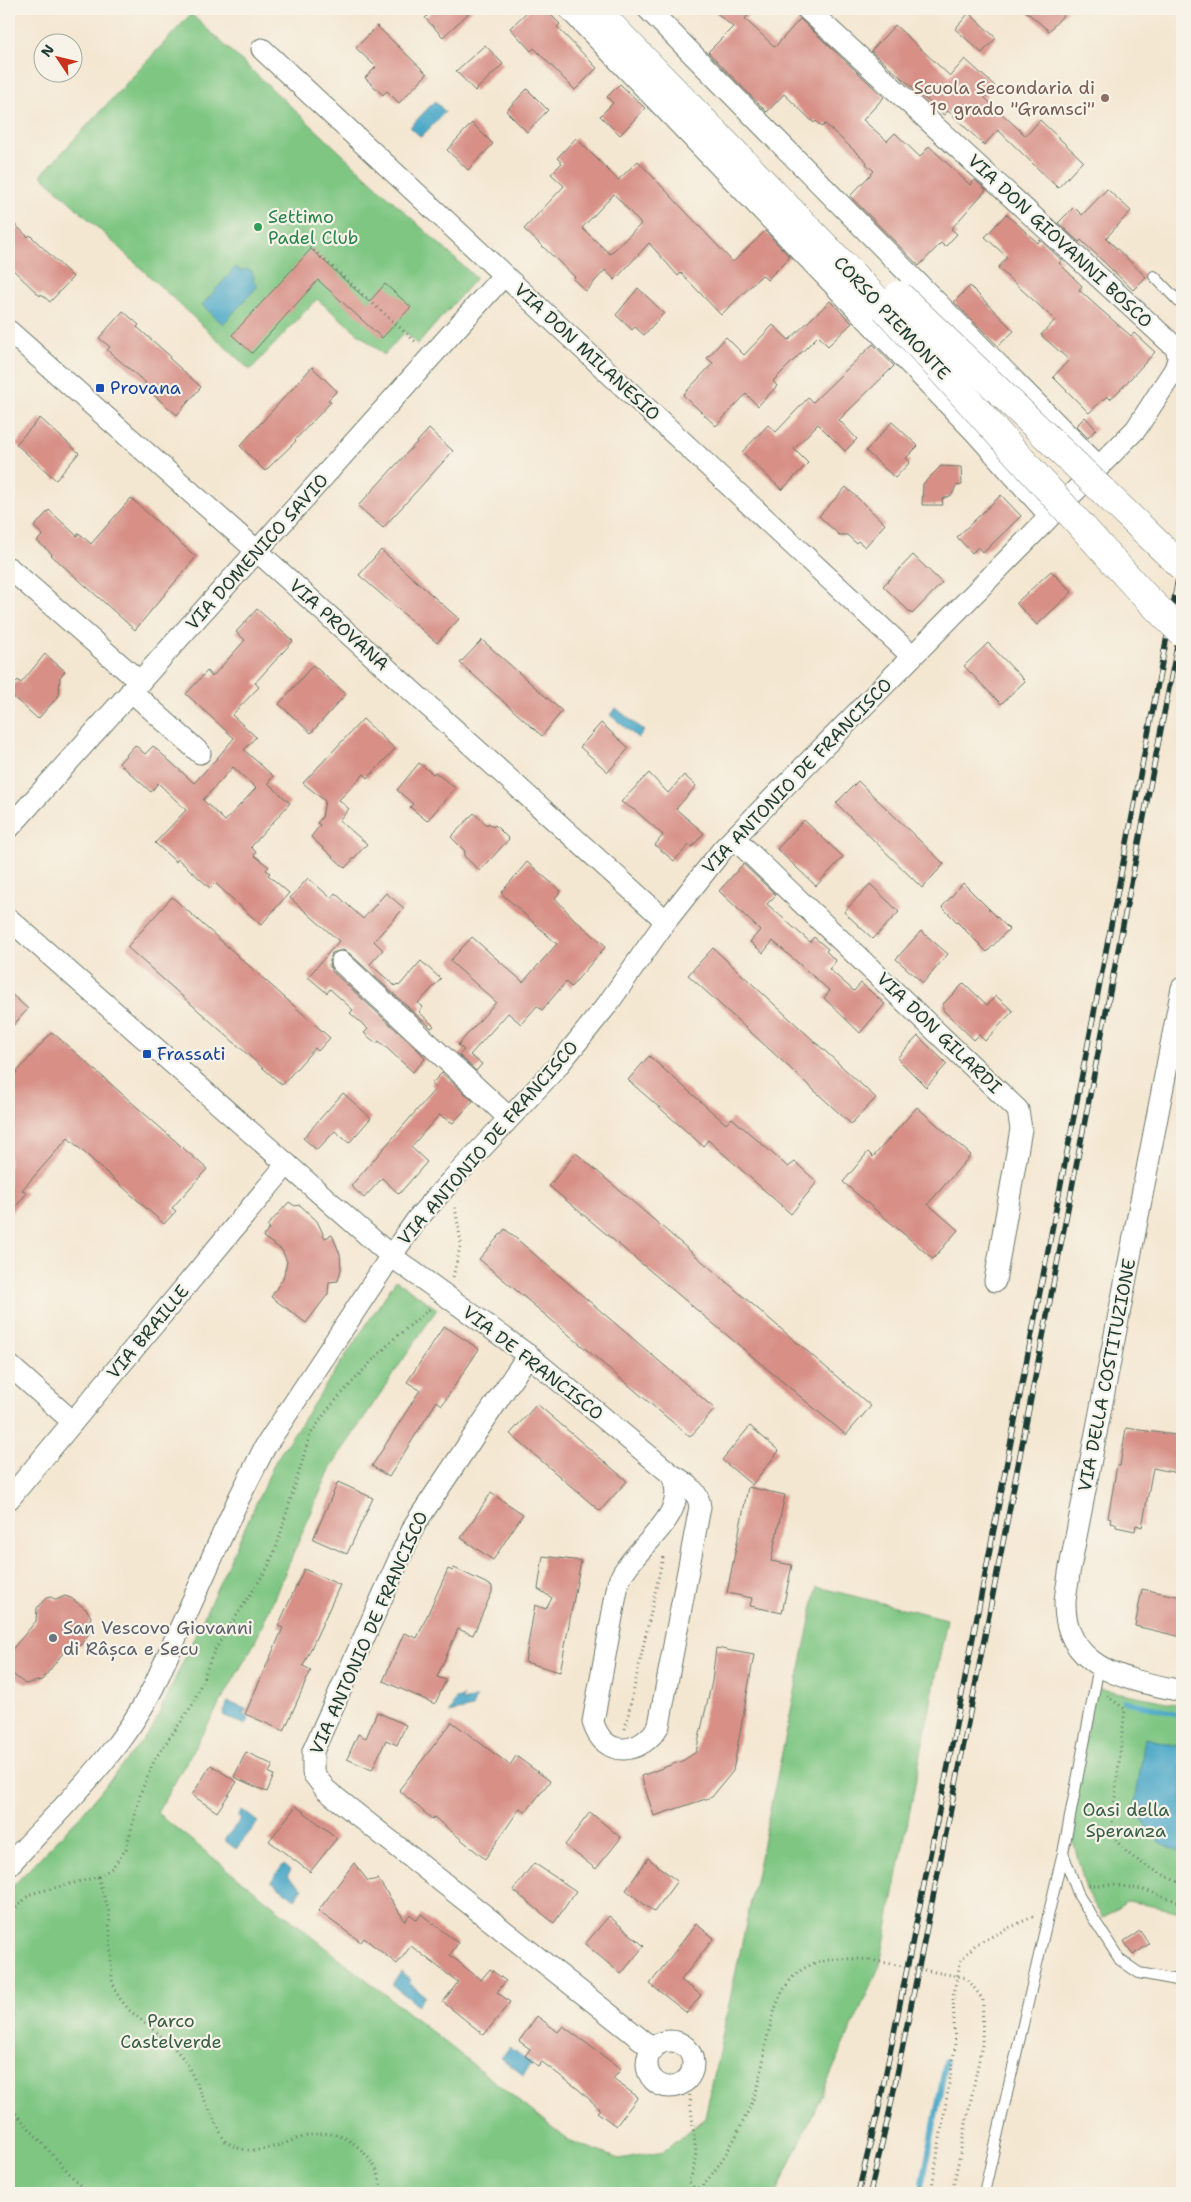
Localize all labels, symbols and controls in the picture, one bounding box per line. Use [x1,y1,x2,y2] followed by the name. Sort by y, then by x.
[32,32,82,82] north arrow
[37,41,58,60] text: N
[914,76,1095,121] place label: Scuola Secondaria di 1° grado "Gramsci"
[1099,92,1111,104] marker: Scuola Secondaria di 1° grado "Gramsci"
[962,149,1158,333] street label: VIA DON GIOVANNI BOSCO
[268,205,358,250] place label: Settimo Padel Club
[252,221,264,233] marker: Settimo Padel Club
[828,251,956,385] street label: CORSO PIEMONTE
[509,278,665,426] street label: VIA DON MILANESIO
[110,376,181,400] place label: Provana
[94,382,106,394] marker: Provana
[180,469,334,635] street label: VIA DOMENICO SAVIO
[284,574,394,676] street label: VIA PROVANA
[697,673,897,879] street label: VIA ANTONIO DE FRANCISCO
[871,967,1007,1099] street label: VIA DON GILARDI
[392,1036,584,1250] street label: VIA ANTONIO DE FRANCISCO
[157,1042,226,1066] place label: Frassati
[141,1048,153,1060] marker: Frassati
[1073,1256,1141,1494] street label: VIA DELLA COSTITUZIONE
[102,1280,194,1384] street label: VIA BRAILLE
[458,1300,608,1426] street label: VIA DE FRANCISCO
[304,1508,434,1758] street label: VIA ANTONIO DE FRANCISCO
[63,1616,253,1661] place label: San Vescovo Giovanni di Râșca e Secu
[47,1632,59,1644] marker: San Vescovo Giovanni di Râșca e Secu
[1083,1798,1170,1843] park label: Oasi della Speranza
[120,2009,222,2054] park label: Parco Castelverde

